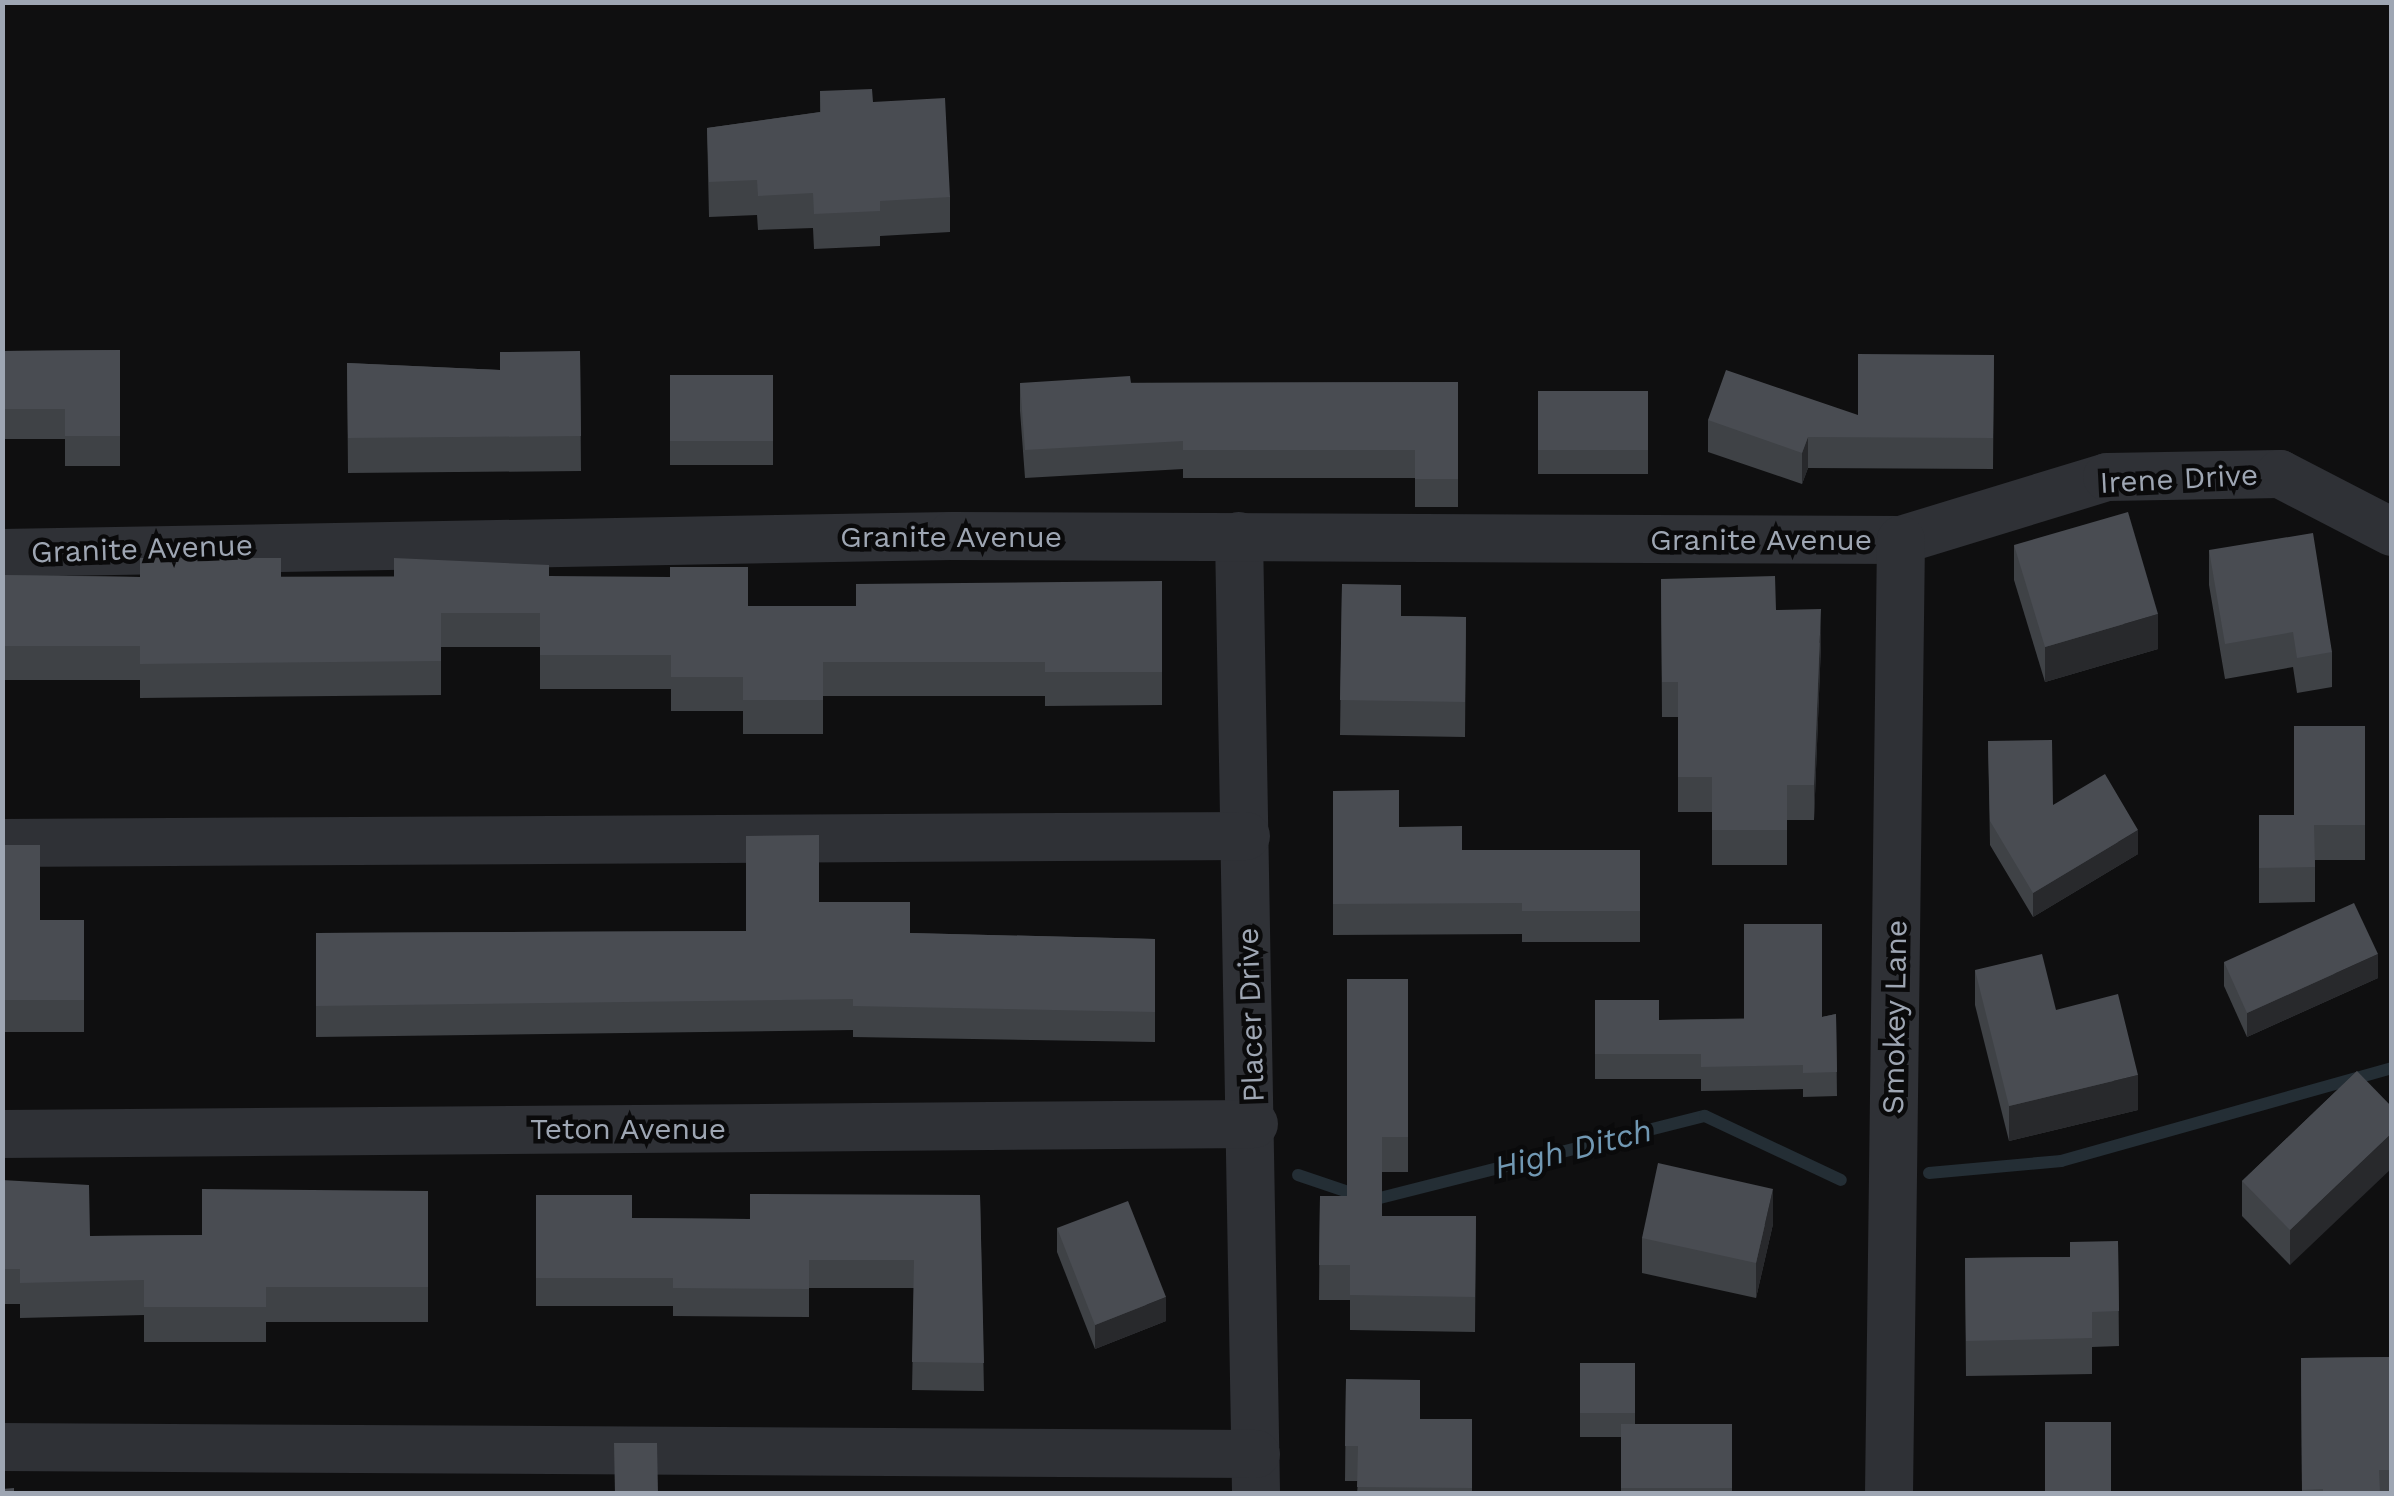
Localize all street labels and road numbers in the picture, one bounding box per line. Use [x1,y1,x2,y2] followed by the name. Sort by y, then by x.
[2099,457,2259,501] street label: Irene Drive
[839,519,1063,555] street label: Granite Avenue
[1649,522,1873,558] street label: Granite Avenue
[30,527,254,571] street label: Granite Avenue
[1875,919,1915,1115] street label: Smokey Lane
[1230,927,1272,1103] street label: Placer Drive
[529,1111,727,1147] street label: Teton Avenue

